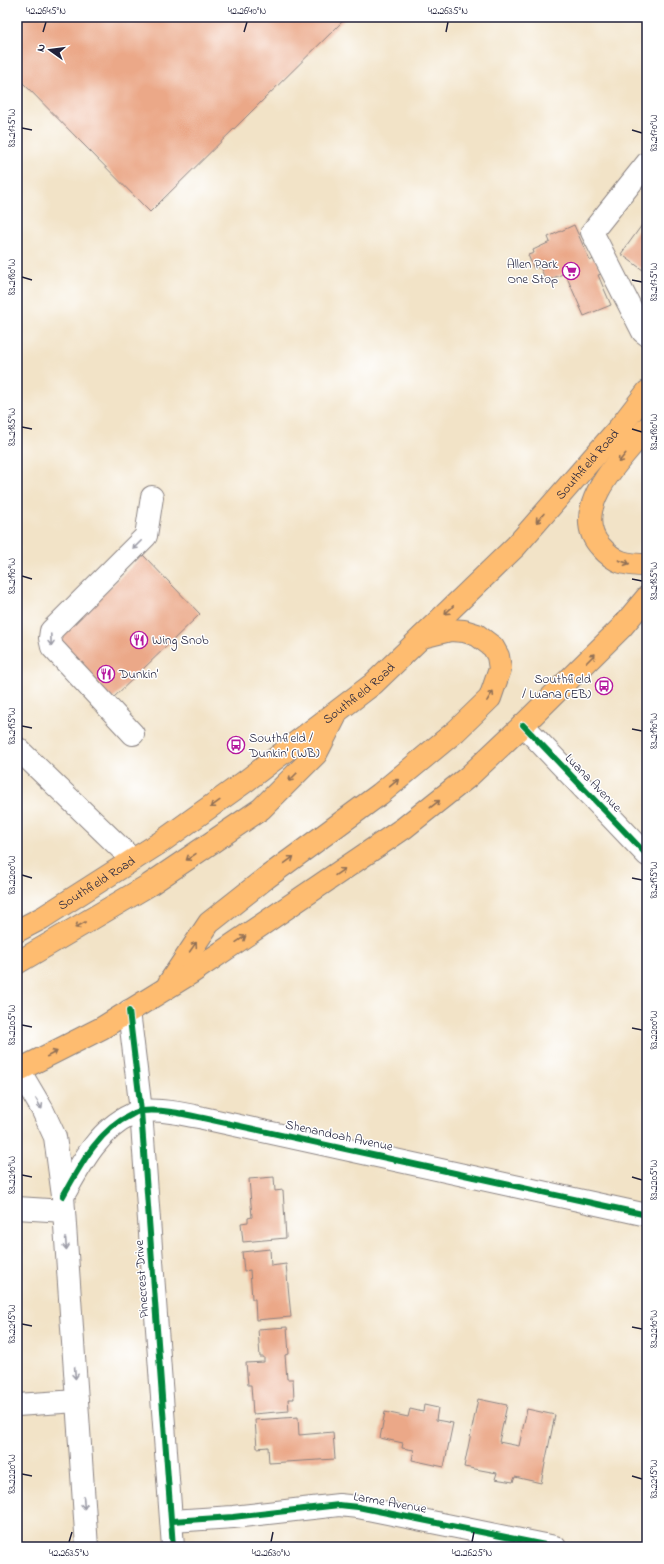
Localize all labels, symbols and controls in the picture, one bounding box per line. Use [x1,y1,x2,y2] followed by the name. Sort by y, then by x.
[26,4,66,19] text: 42.2645°N
[228,4,266,19] text: 42.2640°N
[428,4,468,19] text: 42.2635°N
[30,30,70,70] north arrow
[33,42,50,53] text: N
[5,109,20,147] text: 83.2175°W
[647,114,662,151] text: 83.2170°W
[507,255,558,289] place label: Allen Park One Stop
[5,258,20,295] text: 83.2180°W
[561,261,581,281] supermarket icon: Allen Park One Stop
[647,263,662,301] text: 83.2175°W
[5,408,20,446] text: 83.2185°W
[647,413,662,450] text: 83.2180°W
[551,424,624,504] street label: Southfield Road
[618,453,627,463] one-way arrow
[536,513,545,523] one-way arrow
[132,540,142,550] one-way arrow
[5,558,20,594] text: 83.2190°W
[618,559,630,567] one-way arrow
[647,562,662,600] text: 83.2185°W
[444,605,454,615] one-way arrow
[129,630,149,650] restaurant icon: Wing Snob
[152,631,209,651] place label: Wing Snob
[47,633,55,646] one-way arrow
[586,653,596,663] one-way arrow
[319,658,400,729] street label: Southfield Road
[96,664,116,684] restaurant icon: Dunkin'
[118,665,159,684] place label: Dunkin'
[522,670,592,704] place label: Southfield / Luana (EB)
[594,676,614,696] bus stop icon: Southfield / Luana (EB)
[486,690,494,702] one-way arrow
[5,707,20,745] text: 83.2195°W
[647,713,662,749] text: 83.2190°W
[248,729,320,763] place label: Southfield / Dunkin' (WB)
[226,735,246,755] bus stop icon: Southfield / Dunkin' (WB)
[560,750,626,817] street label: Luana Avenue
[288,772,297,782] one-way arrow
[388,778,399,787] one-way arrow
[429,799,440,808] one-way arrow
[209,800,220,808] one-way arrow
[54,851,140,915] street label: Southfield Road
[185,853,196,861] one-way arrow
[5,855,20,894] text: 83.2200°W
[284,856,295,864] one-way arrow
[647,861,662,899] text: 83.2195°W
[334,868,345,876] one-way arrow
[74,922,86,930] one-way arrow
[235,935,247,943] one-way arrow
[189,941,197,952] one-way arrow
[5,1005,20,1045] text: 83.2205°W
[647,1010,662,1049] text: 83.2200°W
[45,1049,57,1057] one-way arrow
[35,1098,43,1110] one-way arrow
[283,1115,395,1157] street label: Shenandoah Avenue
[5,1156,20,1194] text: 83.2210°W
[647,1160,662,1200] text: 83.2205°W
[62,1237,69,1250] one-way arrow
[130,1239,154,1319] street label: Pinecrest Drive
[5,1304,20,1344] text: 83.2215°W
[647,1310,662,1348] text: 83.2210°W
[71,1366,78,1379] one-way arrow
[5,1454,20,1494] text: 83.2220°W
[647,1459,662,1499] text: 83.2215°W
[352,1487,428,1519] street label: Larme Avenue
[81,1496,88,1509] one-way arrow
[49,1546,89,1561] text: 42.2635°N
[252,1546,290,1561] text: 42.2630°N
[452,1546,493,1561] text: 42.2625°N

